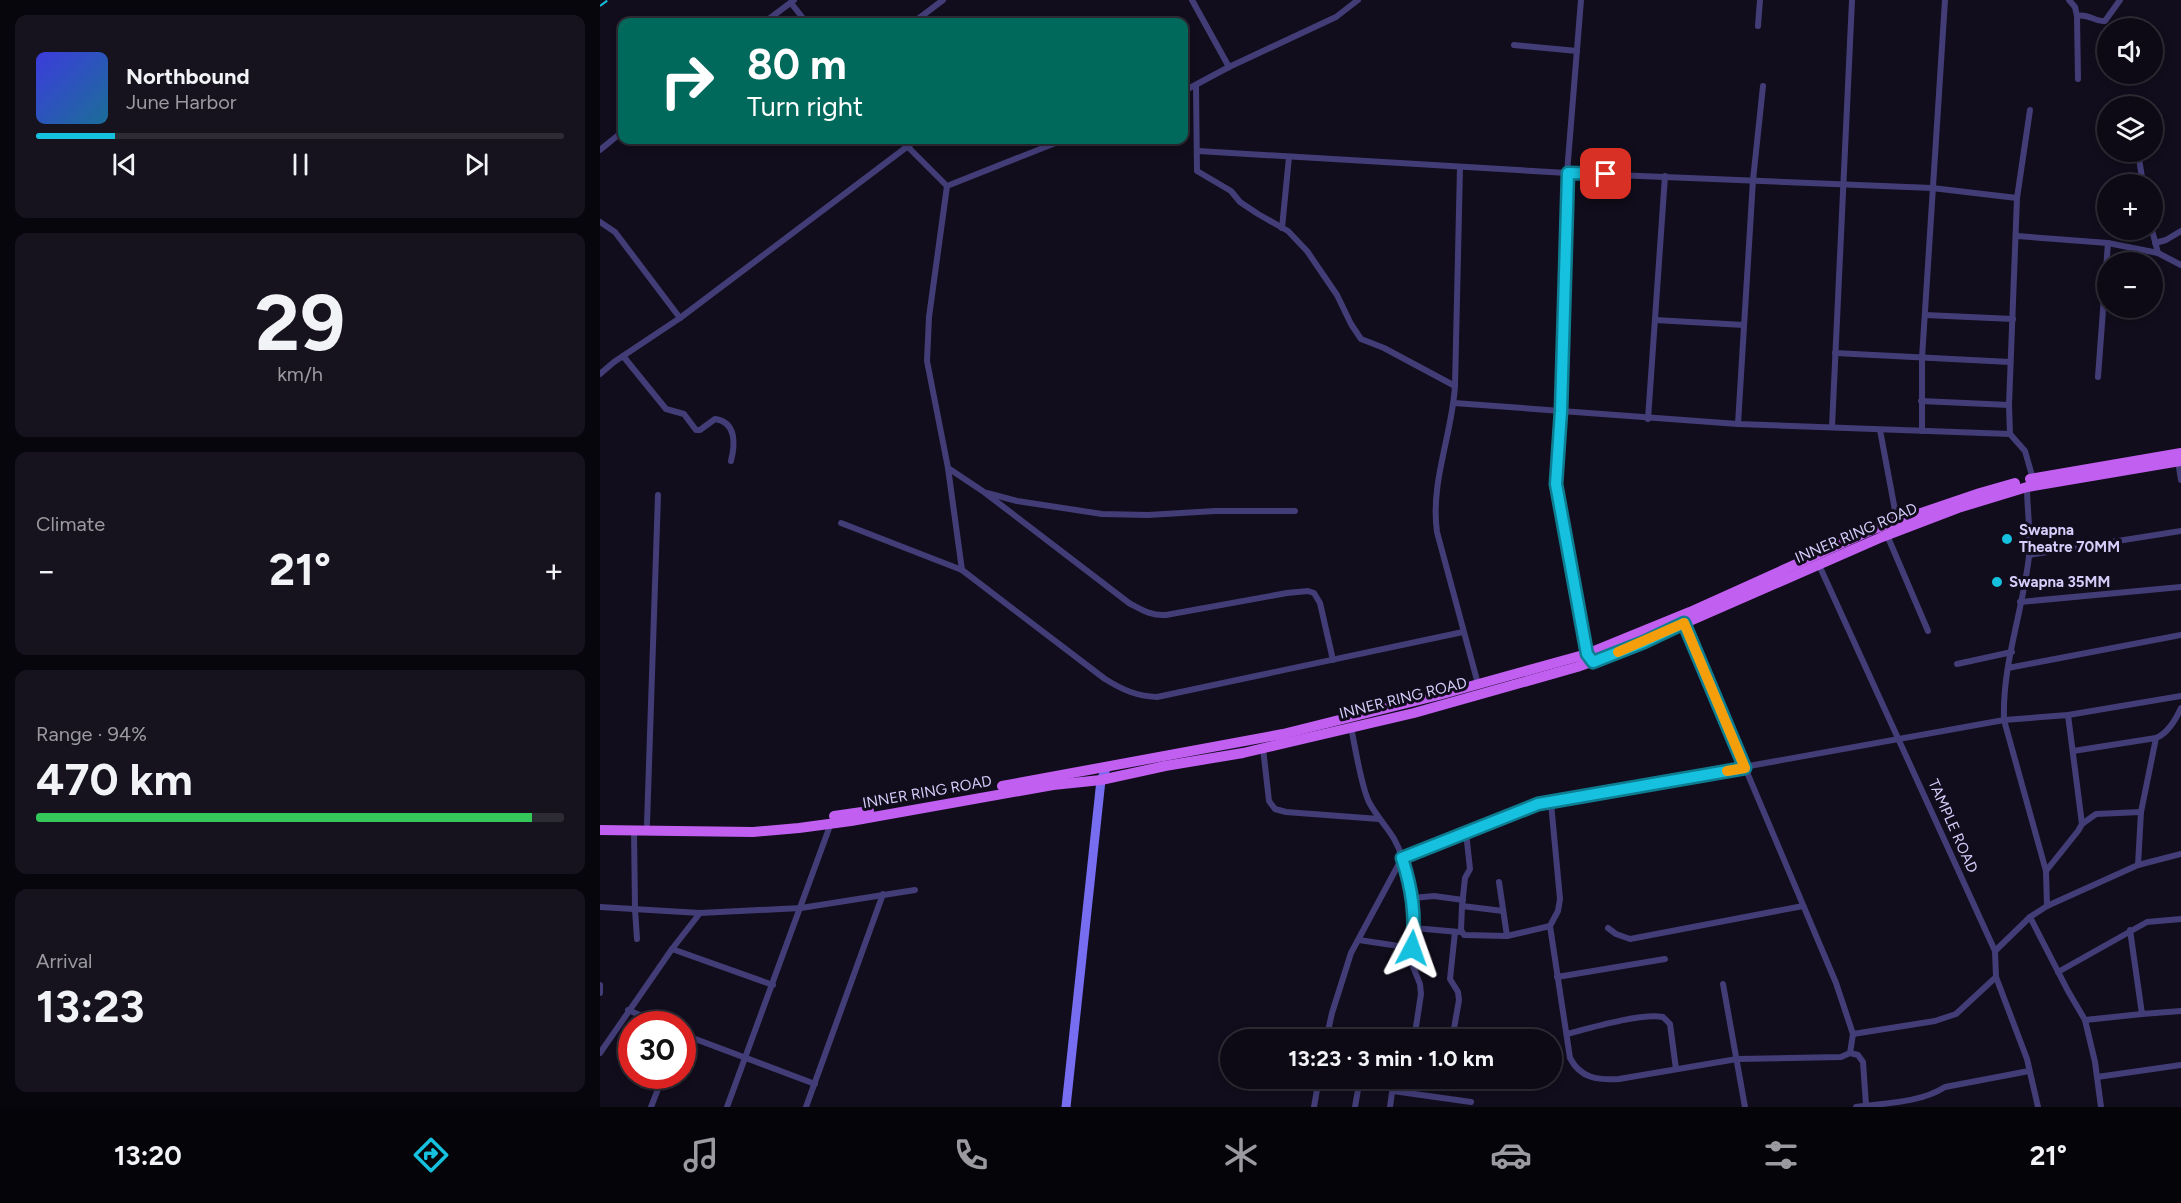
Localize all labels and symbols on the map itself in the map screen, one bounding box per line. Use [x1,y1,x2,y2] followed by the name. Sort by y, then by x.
[1580,148,1631,199] pin
[1792,499,1920,567] street label: INNER RING ROAD
[2019,521,2120,556] place label: Swapna Theatre 70MM
[2000,532,2014,546] marker: Swapna Theatre 70MM
[2009,573,2110,591] place label: Swapna 35MM
[1990,575,2004,589] marker: Swapna 35MM
[1337,673,1469,723] street label: INNER RING ROAD
[861,772,993,812] street label: INNER RING ROAD
[1924,776,1982,876] street label: TAMPLE ROAD
[1380,916,1444,980] position arrow
[618,1011,696,1089] speed limit sign: 30

